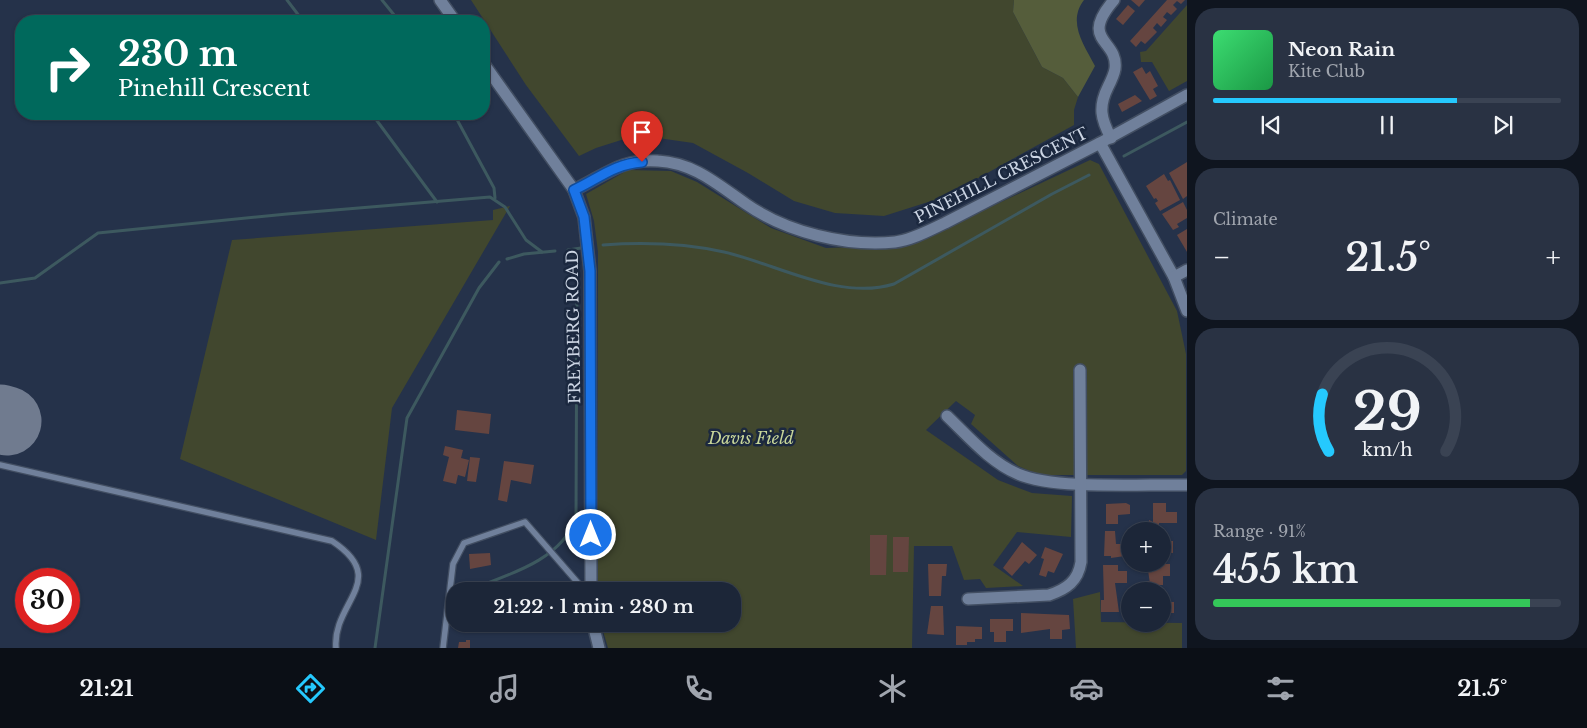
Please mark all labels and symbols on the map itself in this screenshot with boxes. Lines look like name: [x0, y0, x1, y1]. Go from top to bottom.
pin: [621, 111, 663, 162]
street label: PINEHILL CRESCENT: [911, 123, 1091, 227]
street label: FREYBERG ROAD: [562, 250, 584, 404]
park label: Davis Field: [707, 428, 794, 448]
position arrow: [564, 508, 616, 560]
speed limit sign: 30: [15, 568, 80, 633]

